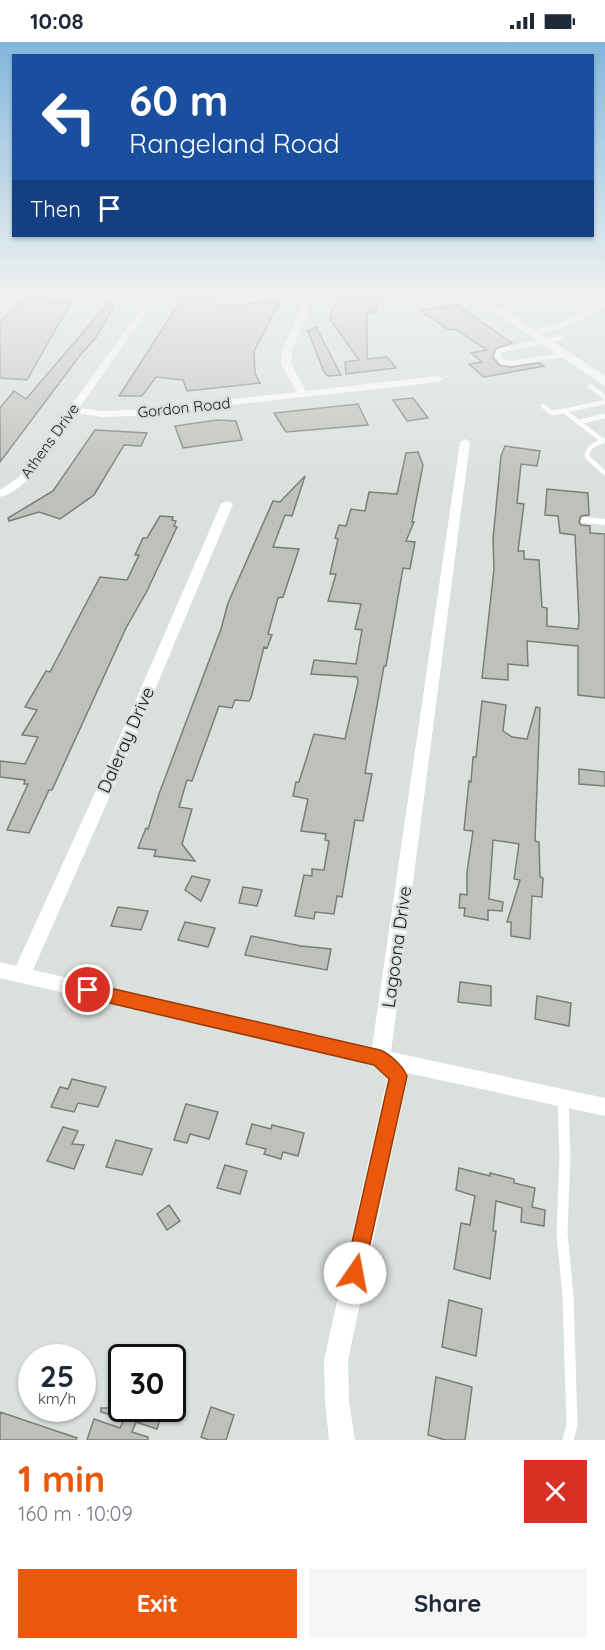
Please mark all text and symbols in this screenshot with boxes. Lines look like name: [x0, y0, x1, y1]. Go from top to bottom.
text: 10:08: [30, 7, 84, 35]
text: 60 m: [129, 74, 229, 127]
icon: left: [30, 78, 108, 156]
text: Rangeland Road: [129, 126, 340, 160]
icon: arrive: [93, 192, 126, 225]
text: Then: [30, 195, 81, 223]
street label: Gordon Road: [137, 393, 231, 422]
street label: Athens Drive: [16, 400, 83, 482]
street label: Daleray Drive: [92, 683, 159, 797]
street label: Lagoona Drive: [377, 885, 416, 1009]
pin: [62, 964, 113, 1015]
icon: arrive: [71, 973, 104, 1006]
position arrow: [323, 1241, 387, 1305]
speed limit sign: 30: [108, 1344, 186, 1422]
text: 25: [40, 1357, 74, 1395]
text: km/h: [38, 1389, 76, 1408]
text: 1 min: [18, 1456, 105, 1501]
button: close: [524, 1460, 587, 1523]
text: 160 m · 10:09: [18, 1501, 133, 1526]
button: Exit: [18, 1569, 297, 1638]
button: Share: [309, 1569, 587, 1638]

